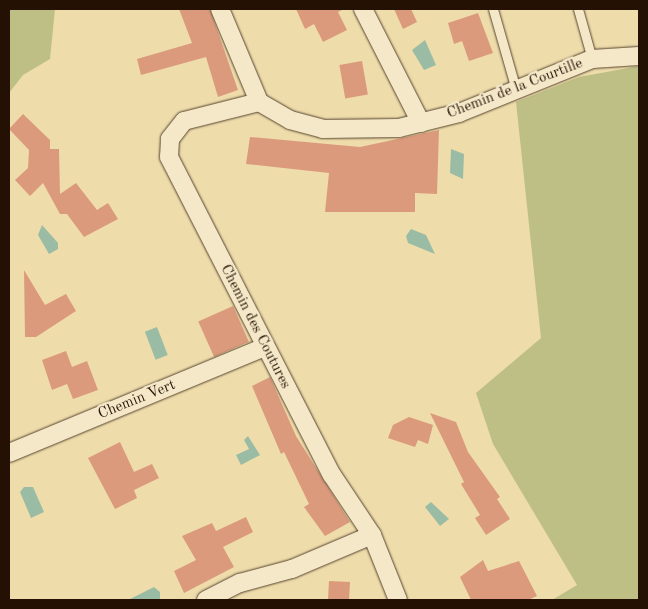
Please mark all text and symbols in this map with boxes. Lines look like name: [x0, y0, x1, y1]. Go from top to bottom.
street label: Chemin de la Courtille: [445, 55, 585, 123]
street label: Chemin des Coutures: [216, 262, 294, 392]
street label: Chemin Vert: [96, 376, 178, 424]

